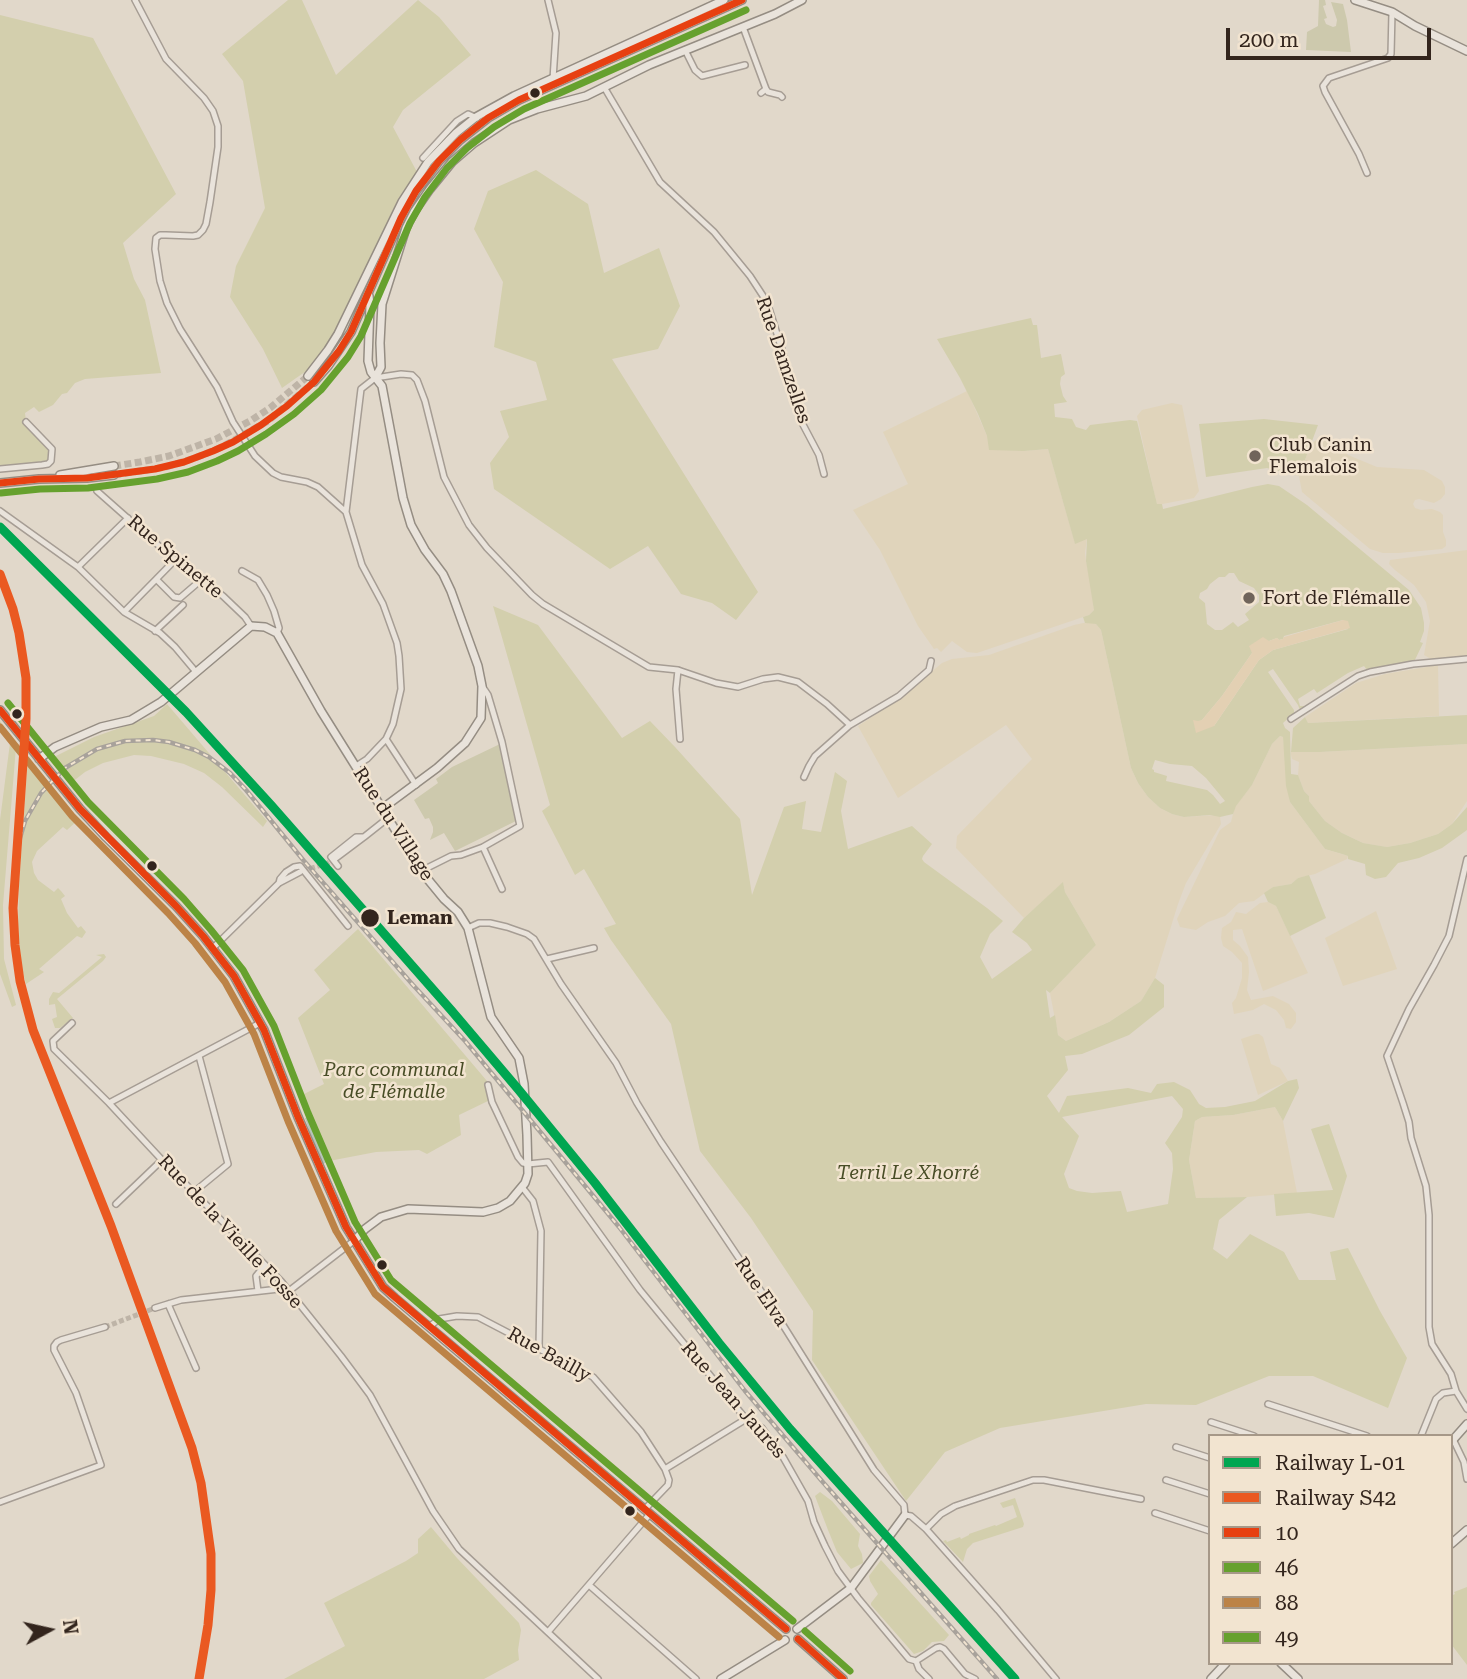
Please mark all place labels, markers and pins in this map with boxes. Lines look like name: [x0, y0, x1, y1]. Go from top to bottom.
unlabelled marker: [528, 86, 542, 100]
place label: Club Canin Flemalois: [1269, 434, 1372, 478]
marker: Club Canin Flemalois: [1247, 448, 1263, 464]
place label: Fort de Flémalle: [1263, 587, 1410, 609]
marker: Fort de Flémalle: [1241, 590, 1257, 606]
unlabelled marker: [10, 707, 24, 721]
unlabelled marker: [145, 859, 159, 873]
marker: Leman: [359, 907, 381, 929]
place label: Leman: [387, 907, 453, 929]
unlabelled marker: [375, 1258, 389, 1272]
unlabelled marker: [623, 1504, 637, 1518]

